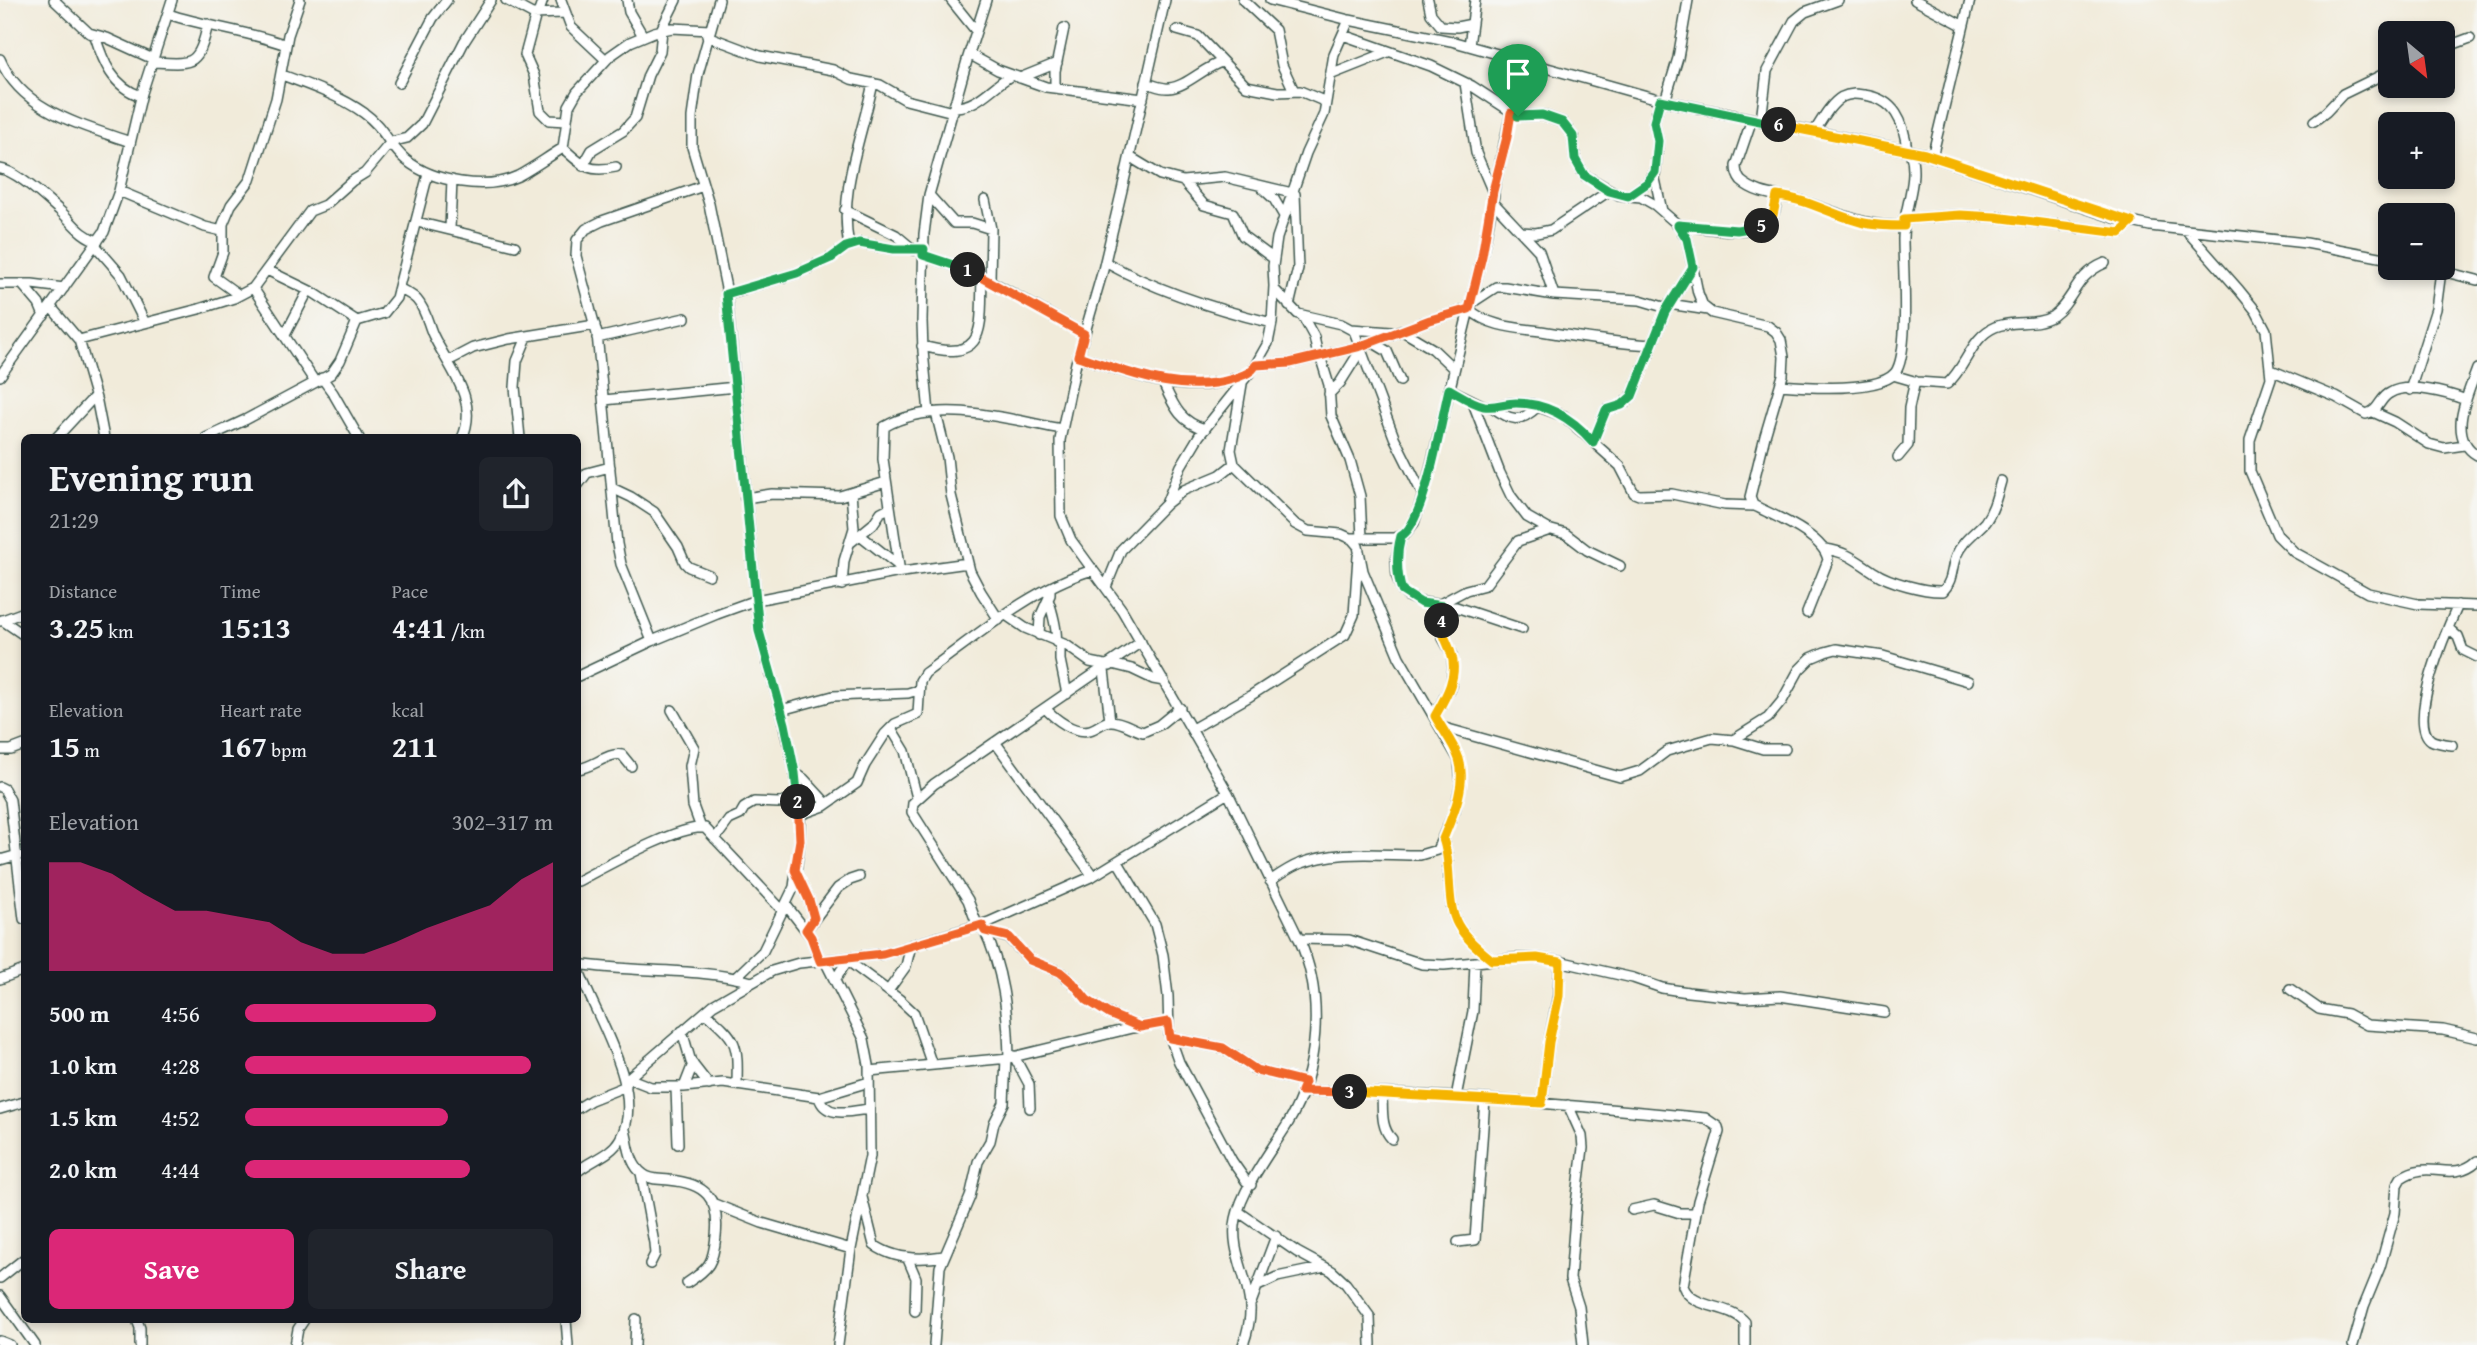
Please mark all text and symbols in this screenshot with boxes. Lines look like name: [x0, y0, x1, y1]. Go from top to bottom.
north arrow: [2378, 21, 2455, 98]
map controls: [2378, 21, 2455, 280]
pin: [1488, 44, 1548, 116]
icon: arrive: [1499, 55, 1537, 93]
pin: 6: [1762, 108, 1796, 142]
text: 6: [1774, 110, 1783, 138]
button: +: [2378, 112, 2455, 189]
button: −: [2378, 203, 2455, 280]
pin: 5: [1744, 208, 1780, 244]
text: 5: [1757, 211, 1766, 239]
pin: 1: [950, 252, 986, 288]
text: 1: [963, 255, 972, 283]
text: Evening run: [49, 449, 253, 505]
button: share: [479, 457, 553, 531]
text: 21:29: [49, 503, 99, 536]
text: Distance: [49, 577, 117, 605]
text: Time: [220, 577, 261, 605]
text: Pace: [392, 577, 428, 605]
pin: 4: [1424, 604, 1460, 638]
text: 3.25: [49, 605, 104, 649]
text: 15:13: [220, 605, 291, 649]
text: 4:41: [392, 605, 447, 649]
text: 4: [1437, 606, 1446, 634]
text: km: [104, 617, 133, 645]
text: /km: [447, 617, 485, 645]
text: Elevation: [49, 696, 123, 724]
text: Heart rate: [220, 696, 302, 724]
text: kcal: [392, 696, 424, 724]
text: 15: [49, 724, 80, 768]
text: 167: [220, 724, 267, 768]
text: 211: [392, 724, 438, 768]
text: m: [80, 736, 100, 764]
text: bpm: [267, 736, 307, 764]
pin: 2: [780, 784, 816, 820]
text: 2: [793, 787, 802, 815]
text: Elevation: [49, 805, 139, 838]
text: 302–317 m: [452, 805, 553, 838]
text: 500 m: [49, 997, 110, 1030]
text: 4:56: [161, 997, 200, 1030]
text: 1.0 km: [49, 1049, 117, 1082]
text: 4:28: [161, 1049, 200, 1082]
pin: 3: [1332, 1074, 1368, 1110]
text: 3: [1345, 1077, 1354, 1105]
text: 1.5 km: [49, 1101, 117, 1134]
text: 4:52: [161, 1101, 200, 1134]
text: 2.0 km: [49, 1153, 117, 1186]
text: 4:44: [161, 1153, 200, 1186]
button: Save: [49, 1229, 294, 1309]
button: Share: [308, 1229, 553, 1309]

